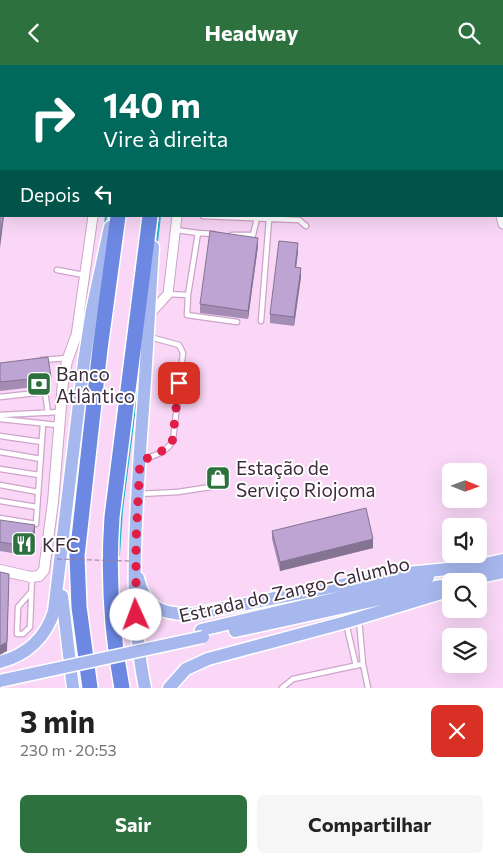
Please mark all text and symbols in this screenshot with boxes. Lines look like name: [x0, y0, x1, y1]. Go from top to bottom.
icon: back: [20, 19, 48, 47]
text: Headway: [205, 19, 298, 46]
icon: search: [455, 19, 483, 47]
text: 140 m: [103, 82, 201, 125]
icon: right: [20, 85, 85, 150]
text: Vire à direita: [103, 125, 228, 152]
icon: left: [90, 180, 118, 208]
text: Depois: [20, 183, 80, 206]
place label: Banco Atlântico: [56, 362, 135, 407]
pin: [158, 362, 200, 404]
icon: arrive: [165, 369, 193, 397]
bank icon: Banco Atlântico: [26, 371, 52, 397]
place label: Estação de Serviço Riojoma: [236, 456, 375, 501]
north arrow: [442, 463, 488, 507]
map controls: [442, 463, 487, 673]
shop icon: Estação de Serviço Riojoma: [205, 465, 231, 491]
button: sound: [442, 518, 487, 563]
restaurant icon: KFC: [11, 531, 37, 557]
place label: KFC: [42, 533, 79, 556]
street label: Estrada do Zango-Calumbo: [176, 551, 412, 627]
button: search: [442, 573, 487, 618]
position arrow: [109, 588, 161, 640]
button: layers: [442, 628, 487, 673]
text: 3 min: [20, 702, 95, 739]
button: close: [431, 705, 483, 757]
text: 230 m · 20:53: [20, 740, 117, 759]
button: Sair: [20, 795, 247, 853]
button: Compartilhar: [257, 795, 483, 853]

